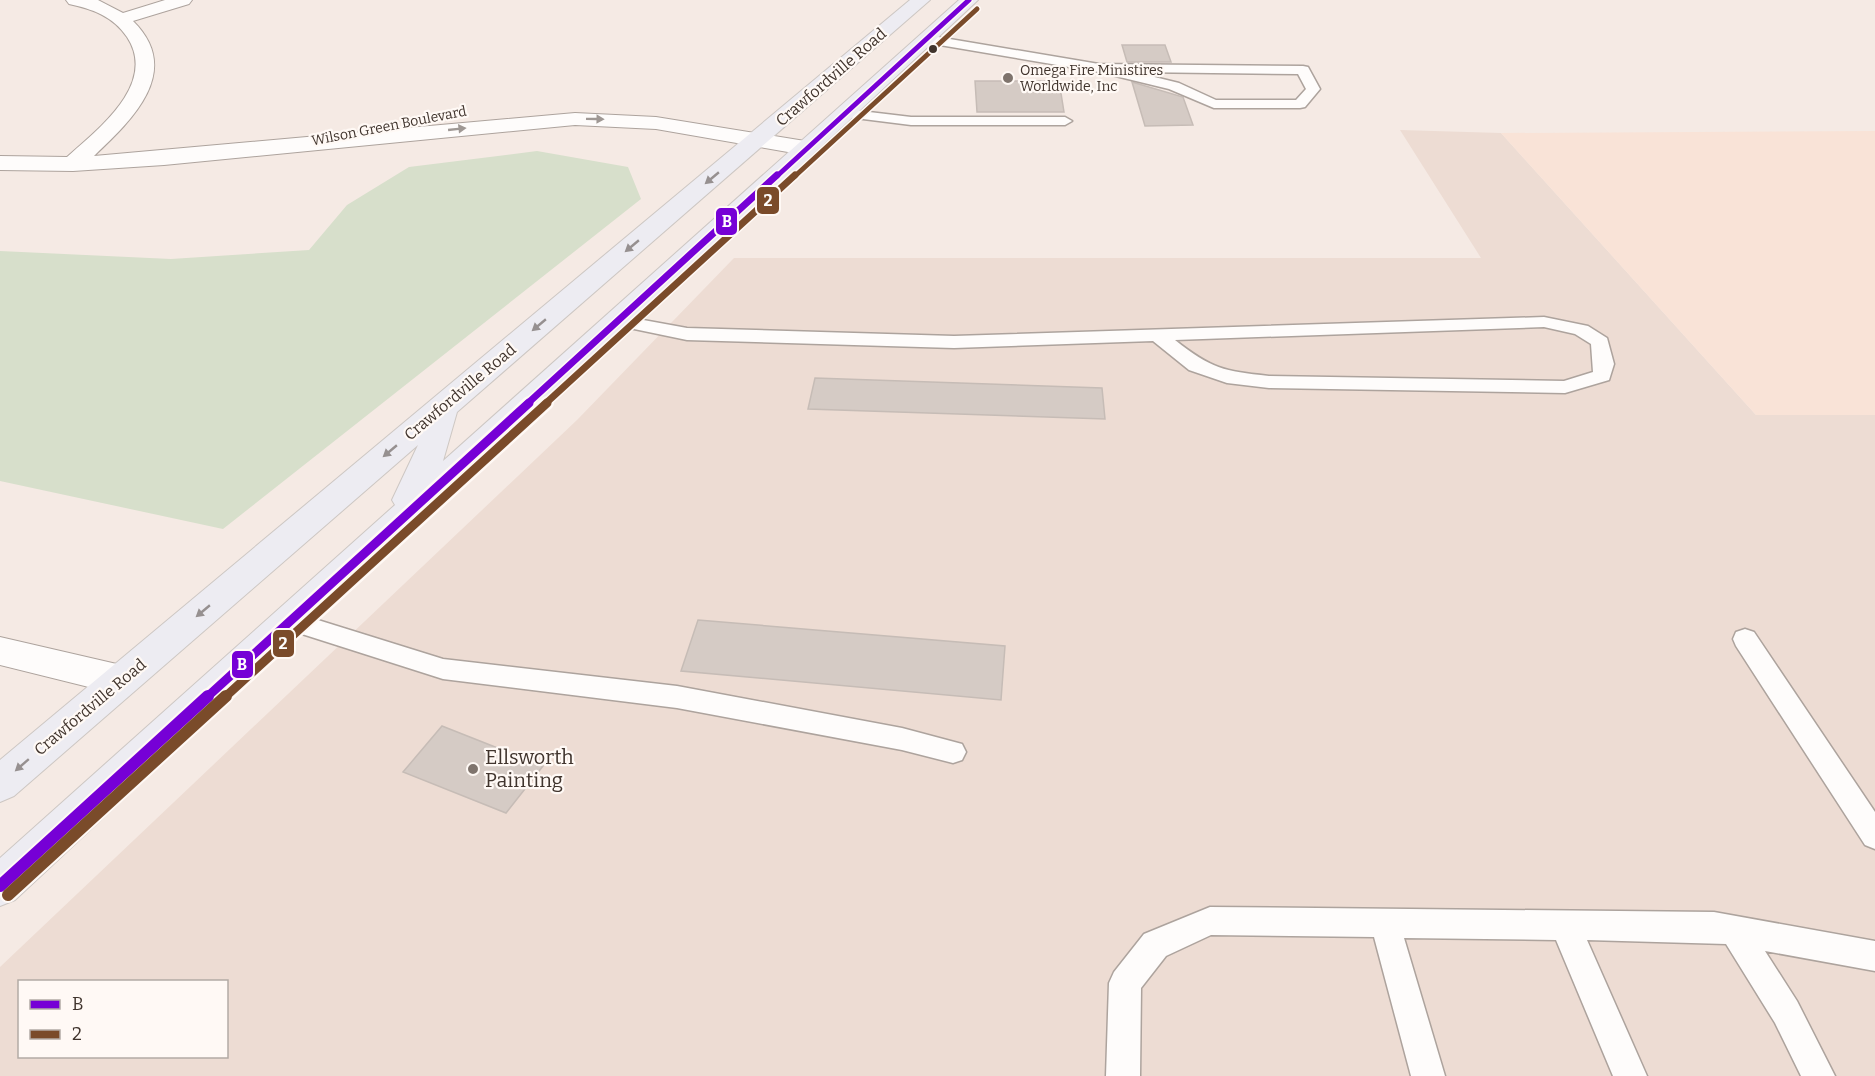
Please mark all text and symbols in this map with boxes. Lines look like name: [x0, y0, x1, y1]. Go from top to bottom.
street label: Crawfordville Road: [772, 24, 890, 130]
unlabelled marker: [927, 43, 939, 55]
place label: Omega Fire Ministires Worldwide, Inc: [1020, 62, 1163, 95]
marker: Omega Fire Ministires Worldwide, Inc: [1001, 71, 1015, 85]
street label: Wilson Green Boulevard: [310, 103, 468, 149]
one-way arrow: [585, 114, 604, 124]
one-way arrow: [448, 124, 467, 134]
one-way arrow: [705, 171, 720, 184]
line badge: 2: [756, 186, 780, 215]
text: 2: [763, 191, 773, 210]
line badge: B: [715, 207, 738, 236]
text: B: [722, 212, 732, 231]
one-way arrow: [624, 240, 640, 253]
one-way arrow: [532, 318, 547, 331]
street label: Crawfordville Road: [400, 339, 520, 444]
one-way arrow: [383, 444, 398, 457]
one-way arrow: [196, 604, 211, 617]
line badge: 2: [272, 629, 295, 658]
text: 2: [278, 634, 288, 653]
line badge: B: [231, 650, 254, 679]
street label: Crawfordville Road: [30, 654, 150, 759]
text: B: [237, 655, 247, 674]
place label: Ellsworth Painting: [485, 745, 574, 792]
one-way arrow: [15, 758, 30, 771]
marker: Ellsworth Painting: [466, 762, 480, 776]
legend: [18, 980, 228, 1058]
text: B: [72, 993, 84, 1015]
text: 2: [72, 1023, 82, 1045]

